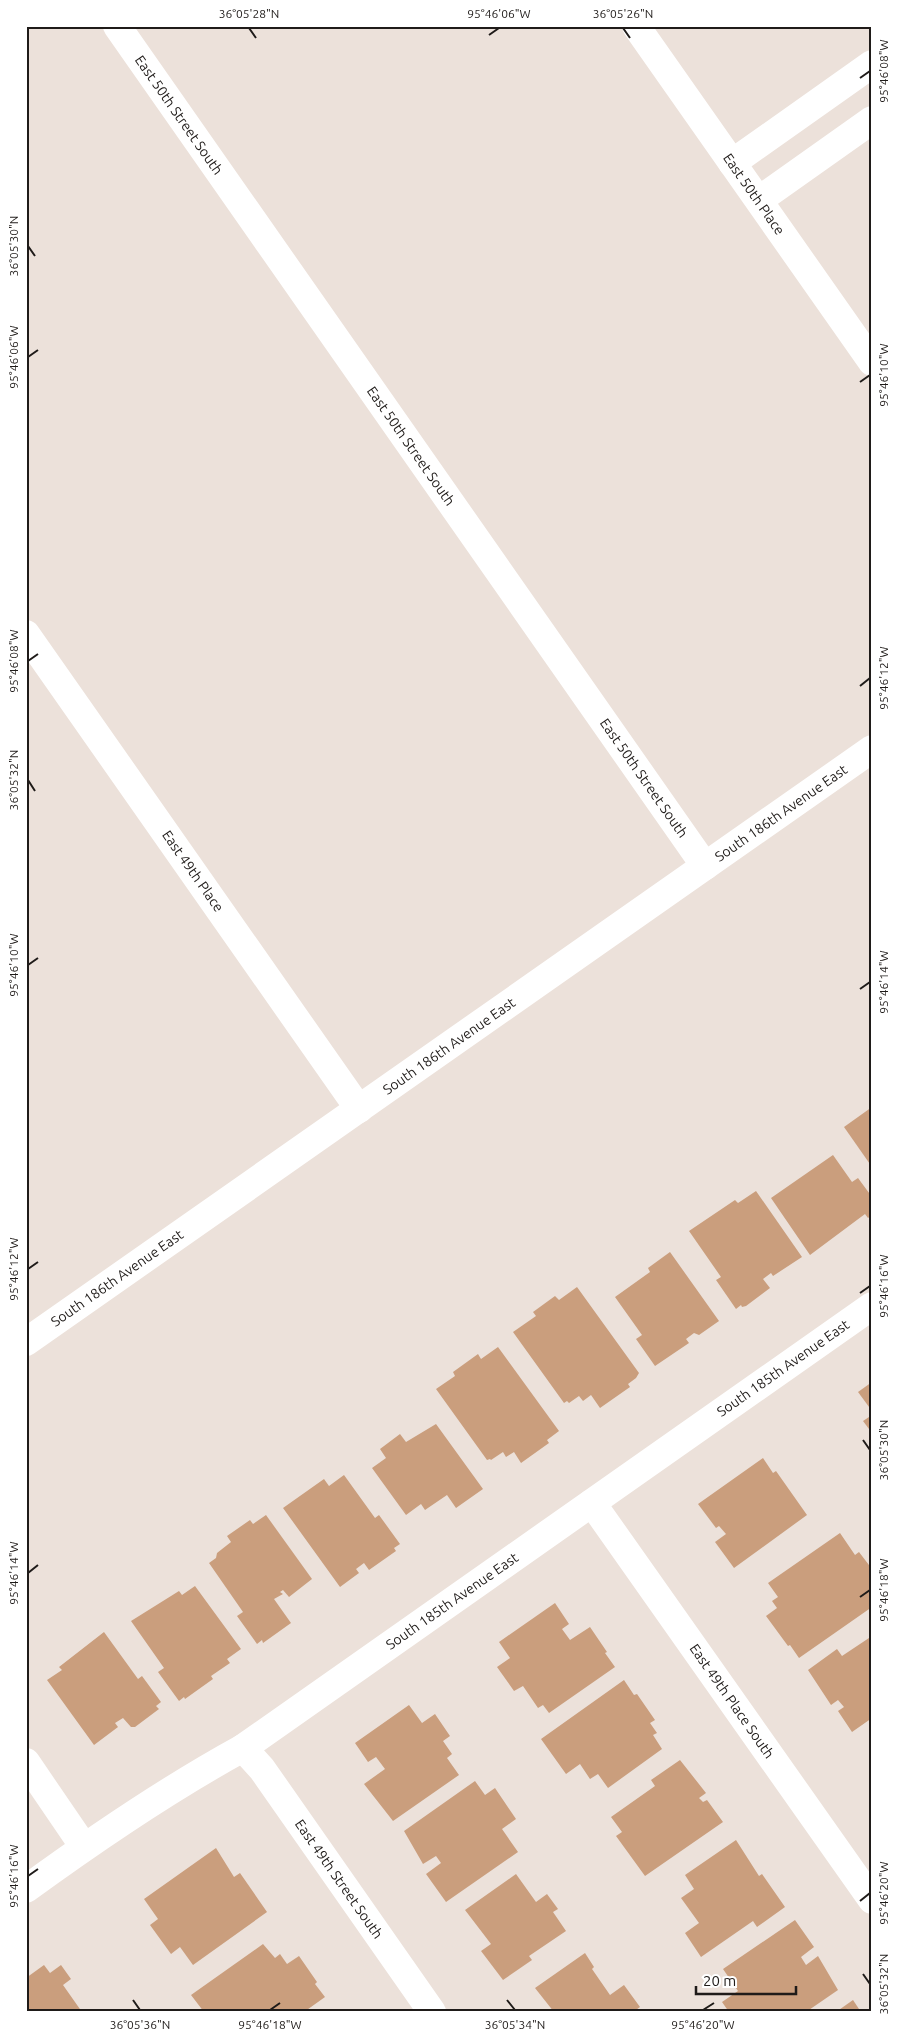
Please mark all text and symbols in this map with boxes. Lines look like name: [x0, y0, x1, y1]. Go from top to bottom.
text: 36°05'28"N: [219, 7, 279, 20]
text: 95°46'06"W: [467, 7, 531, 20]
text: 36°05'26"N: [593, 7, 653, 20]
text: 95°46'08"W: [877, 39, 890, 103]
street label: East 50th Street South: [132, 52, 226, 178]
street label: East 50th Place: [720, 150, 788, 238]
text: 36°05'30"N: [7, 216, 20, 276]
text: 95°46'06"W: [7, 325, 20, 389]
text: 95°46'10"W: [877, 343, 890, 407]
street label: East 50th Street South: [364, 383, 458, 509]
text: 95°46'08"W: [7, 629, 20, 693]
text: 95°46'12"W: [877, 646, 890, 710]
street label: East 50th Street South: [597, 715, 691, 841]
text: 36°05'32"N: [7, 750, 20, 810]
street label: South 186th Avenue East: [712, 761, 851, 865]
street label: East 49th Place: [159, 827, 227, 915]
text: 95°46'10"W: [7, 933, 20, 997]
text: 95°46'14"W: [877, 950, 890, 1014]
street label: South 186th Avenue East: [380, 994, 519, 1098]
street label: South 186th Avenue East: [48, 1226, 187, 1330]
text: 95°46'12"W: [7, 1237, 20, 1301]
text: 95°46'16"W: [877, 1254, 890, 1318]
street label: South 185th Avenue East: [714, 1316, 853, 1420]
text: 36°05'30"N: [877, 1420, 890, 1480]
text: 95°46'14"W: [7, 1541, 20, 1605]
street label: South 185th Avenue East: [383, 1549, 522, 1653]
text: 95°46'18"W: [877, 1558, 890, 1622]
street label: East 49th Place South: [686, 1641, 778, 1761]
street label: East 49th Street South: [292, 1816, 386, 1942]
text: 95°46'16"W: [7, 1844, 20, 1908]
text: 95°46'20"W: [877, 1861, 890, 1925]
text: 36°05'32"N: [877, 1954, 890, 2014]
scale bar: [696, 1963, 796, 1995]
text: 20 m: [703, 1972, 736, 1989]
text: 36°05'36"N: [110, 2018, 170, 2031]
text: 95°46'18"W: [238, 2018, 302, 2031]
text: 36°05'34"N: [485, 2018, 545, 2031]
text: 95°46'20"W: [671, 2018, 735, 2031]

